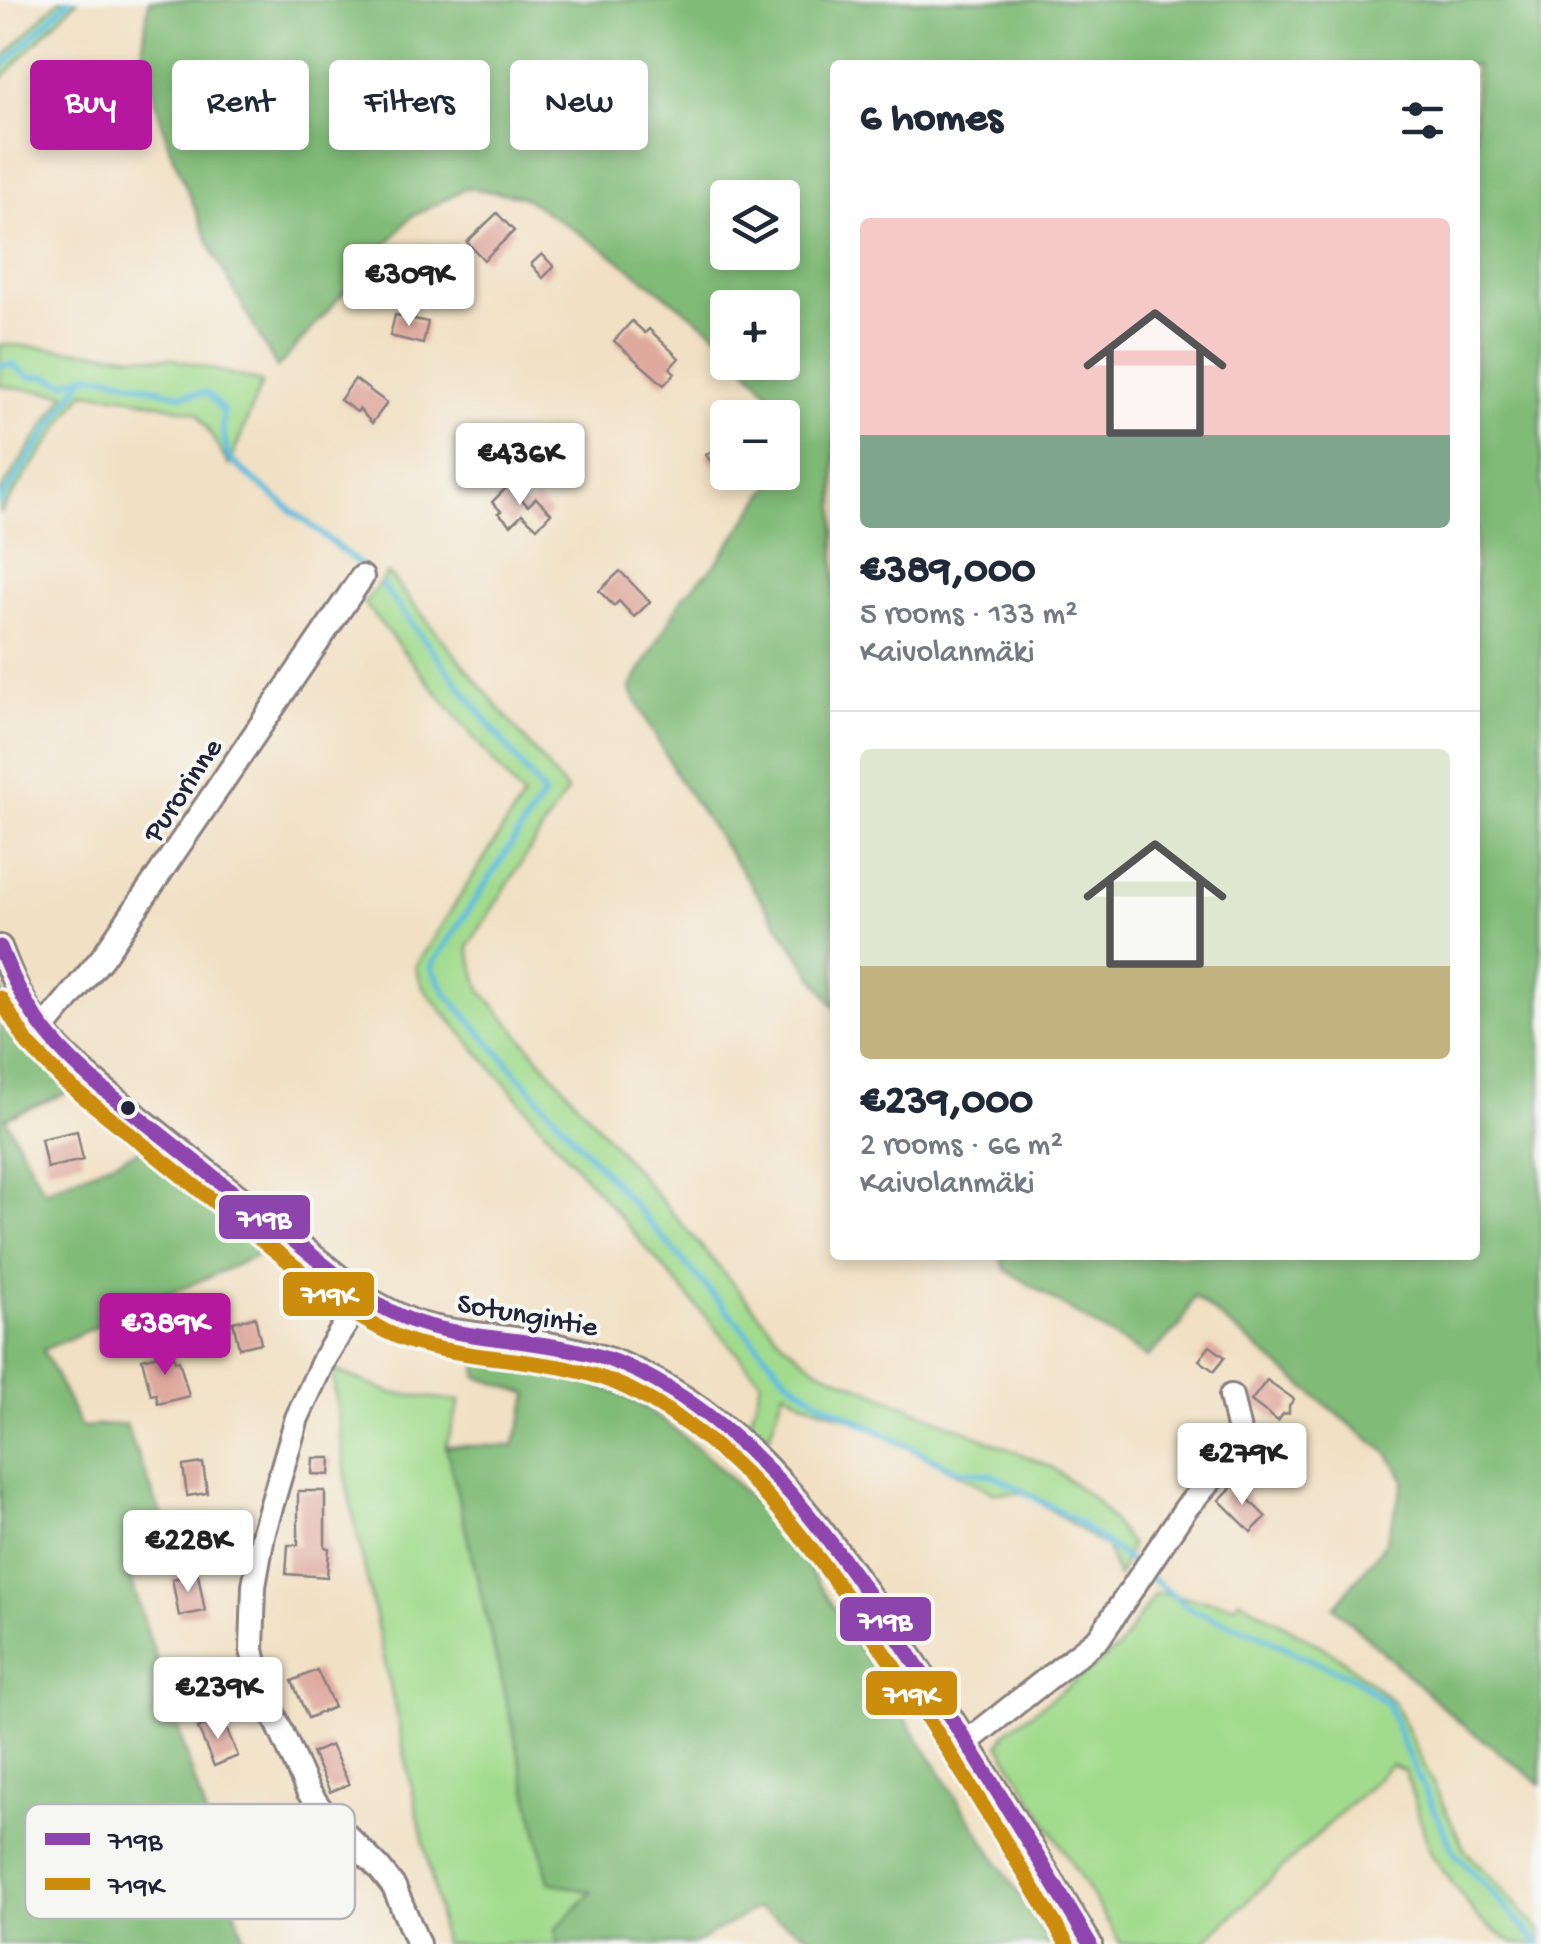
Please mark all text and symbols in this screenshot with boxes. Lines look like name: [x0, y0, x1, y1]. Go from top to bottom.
chip: Buy: [30, 60, 152, 150]
chip: Rent: [172, 60, 309, 150]
chip: Filters: [329, 60, 490, 150]
chip: New: [510, 60, 648, 150]
icon: filters: [1395, 93, 1450, 148]
text: 6 homes: [860, 96, 1003, 145]
map controls: [710, 180, 800, 490]
button: layers: [710, 180, 800, 270]
pin: €309K: [339, 244, 479, 329]
text: €309K: [365, 257, 453, 295]
icon: home: [1065, 283, 1245, 463]
button: +: [710, 290, 800, 380]
button: −: [710, 400, 800, 490]
pin: €436K: [450, 423, 590, 508]
text: €436K: [478, 436, 562, 474]
text: €389,000: [860, 548, 1036, 597]
text: 5 rooms · 133 m²: [860, 597, 1078, 635]
text: Kaivolanmäki: [860, 635, 1035, 673]
street label: Purorinne: [137, 732, 233, 851]
icon: home: [1065, 814, 1245, 994]
text: €239,000: [860, 1079, 1033, 1128]
unlabelled marker: [118, 1098, 138, 1118]
text: 2 rooms · 66 m²: [860, 1128, 1063, 1166]
text: Kaivolanmäki: [860, 1166, 1035, 1204]
line badge: 719B: [217, 1193, 312, 1241]
text: 719B: [235, 1205, 293, 1238]
line badge: 719K: [281, 1270, 376, 1318]
text: 719K: [299, 1281, 360, 1314]
street label: Sotungintie: [454, 1288, 601, 1347]
pin: €389K: [95, 1293, 235, 1378]
text: €389K: [122, 1306, 208, 1344]
pin: €279K: [1172, 1423, 1312, 1508]
text: €279K: [1199, 1436, 1285, 1474]
pin: €228K: [118, 1510, 258, 1595]
text: €228K: [145, 1523, 231, 1561]
line badge: 719B: [838, 1595, 933, 1643]
text: 719B: [856, 1607, 914, 1640]
pin: €239K: [148, 1657, 288, 1742]
line badge: 719K: [864, 1669, 959, 1717]
text: €239K: [176, 1670, 261, 1708]
text: 719K: [881, 1681, 942, 1714]
legend: [25, 1804, 355, 1919]
text: 719B: [107, 1827, 163, 1860]
text: 719K: [107, 1872, 166, 1905]

